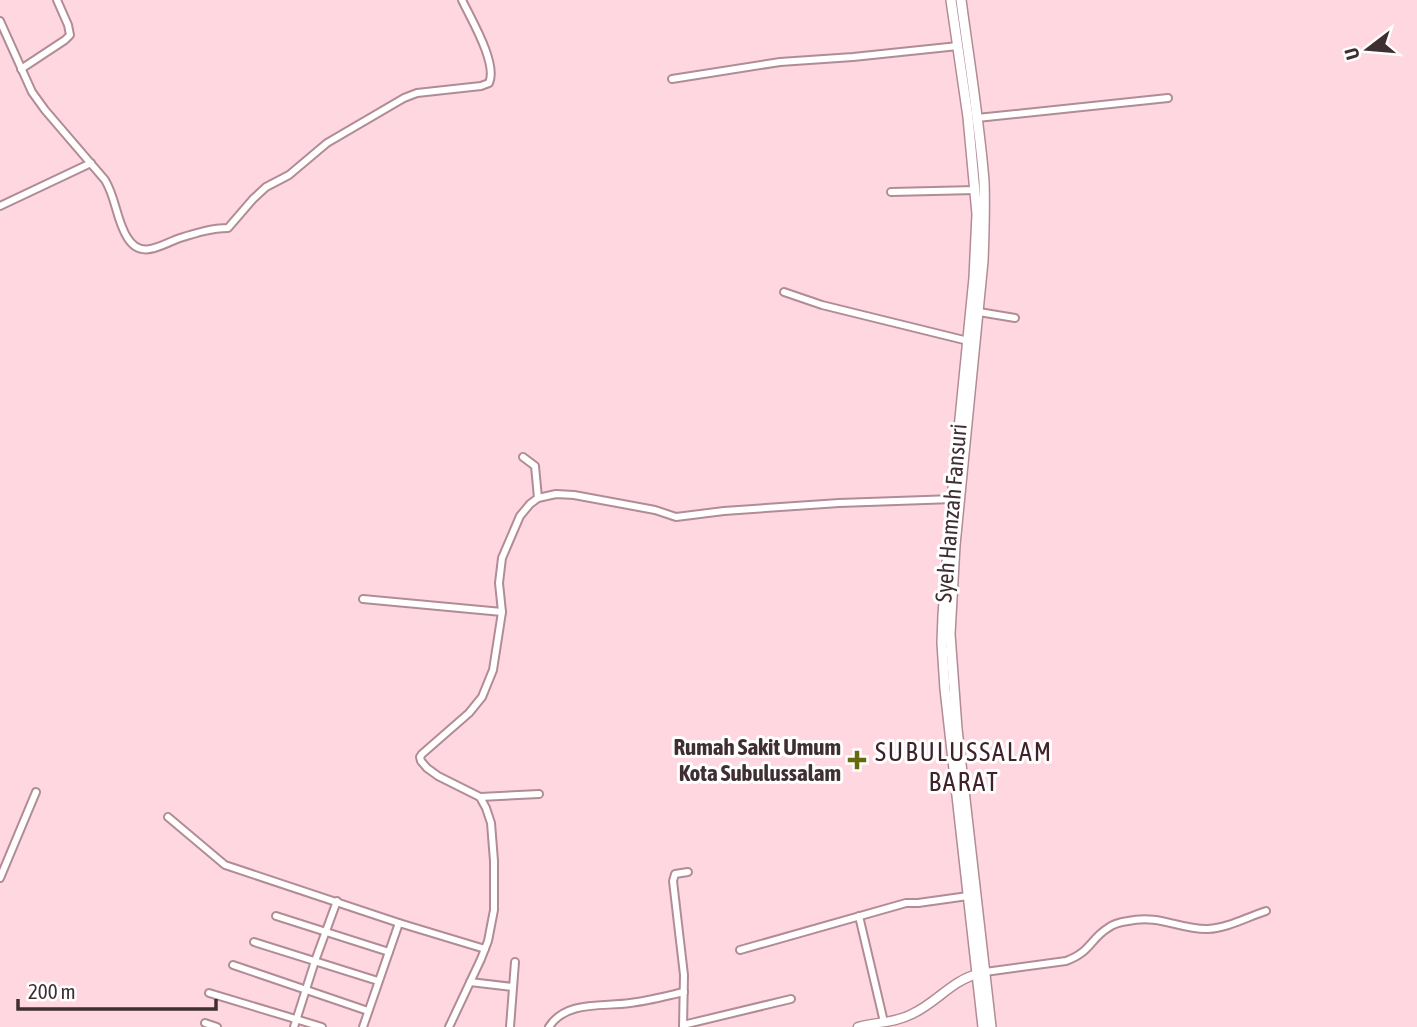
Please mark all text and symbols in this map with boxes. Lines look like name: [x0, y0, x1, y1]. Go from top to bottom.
north arrow: [1333, 14, 1403, 84]
text: U: [1340, 45, 1364, 62]
street label: Syeh Hamzah Fansuri: [930, 423, 972, 603]
place label: Rumah Sakit Umum Kota Subulussalam: [674, 734, 841, 786]
district label: SUBULUSSALAM BARAT: [875, 737, 1053, 797]
marker: Rumah Sakit Umum Kota Subulussalam: [847, 750, 867, 770]
scale bar: [18, 968, 215, 1012]
text: 200 m: [28, 979, 76, 1003]

